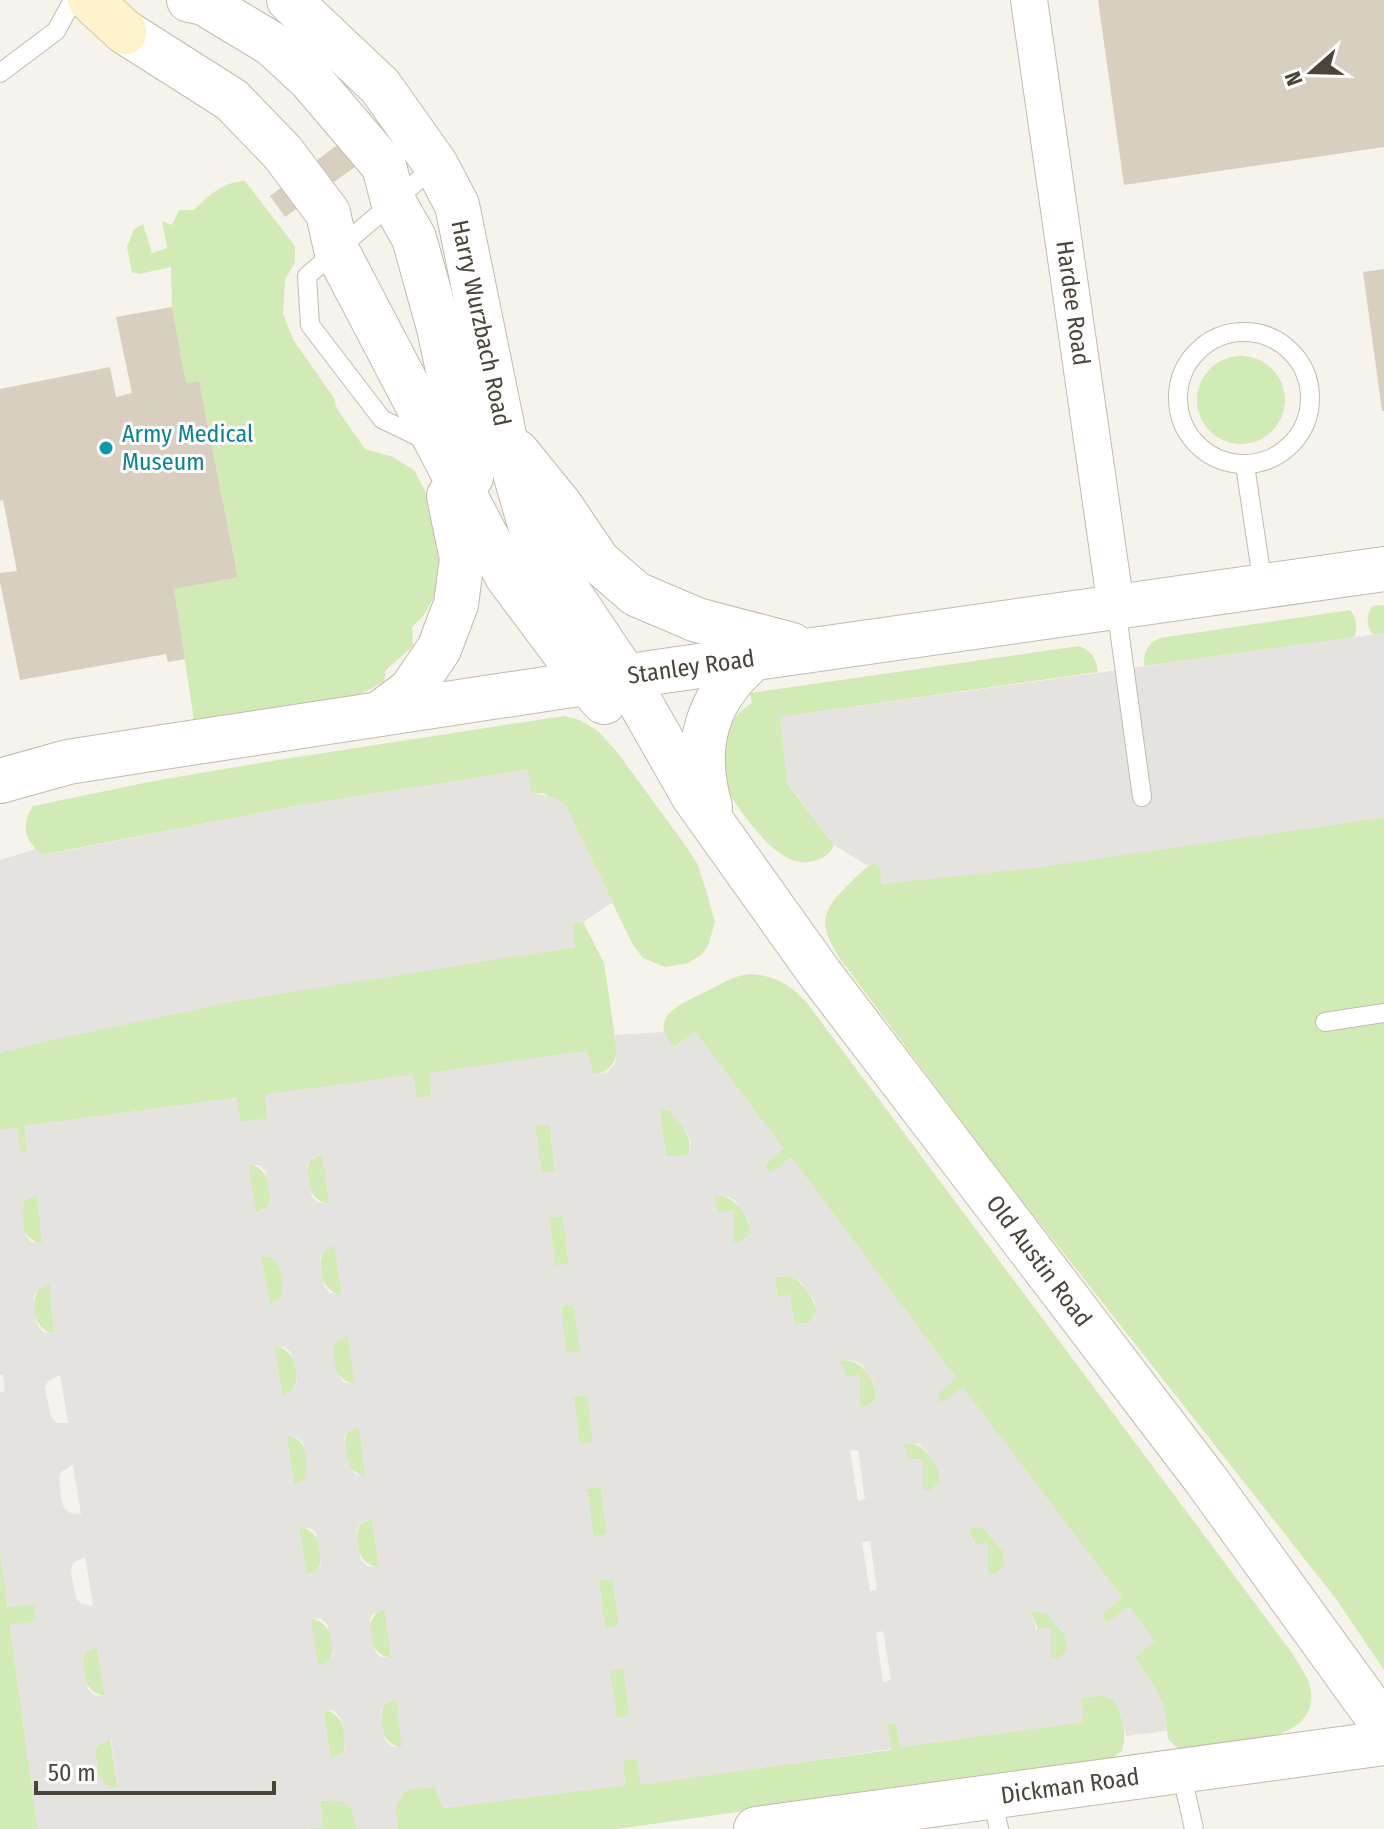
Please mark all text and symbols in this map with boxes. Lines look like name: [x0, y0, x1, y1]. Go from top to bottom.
north arrow: [1272, 32, 1352, 112]
text: N: [1279, 68, 1309, 89]
street label: Harry Wurzbach Road: [445, 217, 517, 429]
street label: Hardee Road: [1050, 239, 1096, 367]
place label: Army Medical Museum: [122, 420, 253, 476]
marker: Army Medical Museum: [97, 439, 115, 457]
street label: Stanley Road: [626, 644, 756, 690]
street label: Old Austin Road: [981, 1190, 1097, 1332]
scale bar: [36, 1745, 274, 1795]
text: 50 m: [48, 1759, 96, 1787]
street label: Dickman Road: [999, 1762, 1141, 1810]

